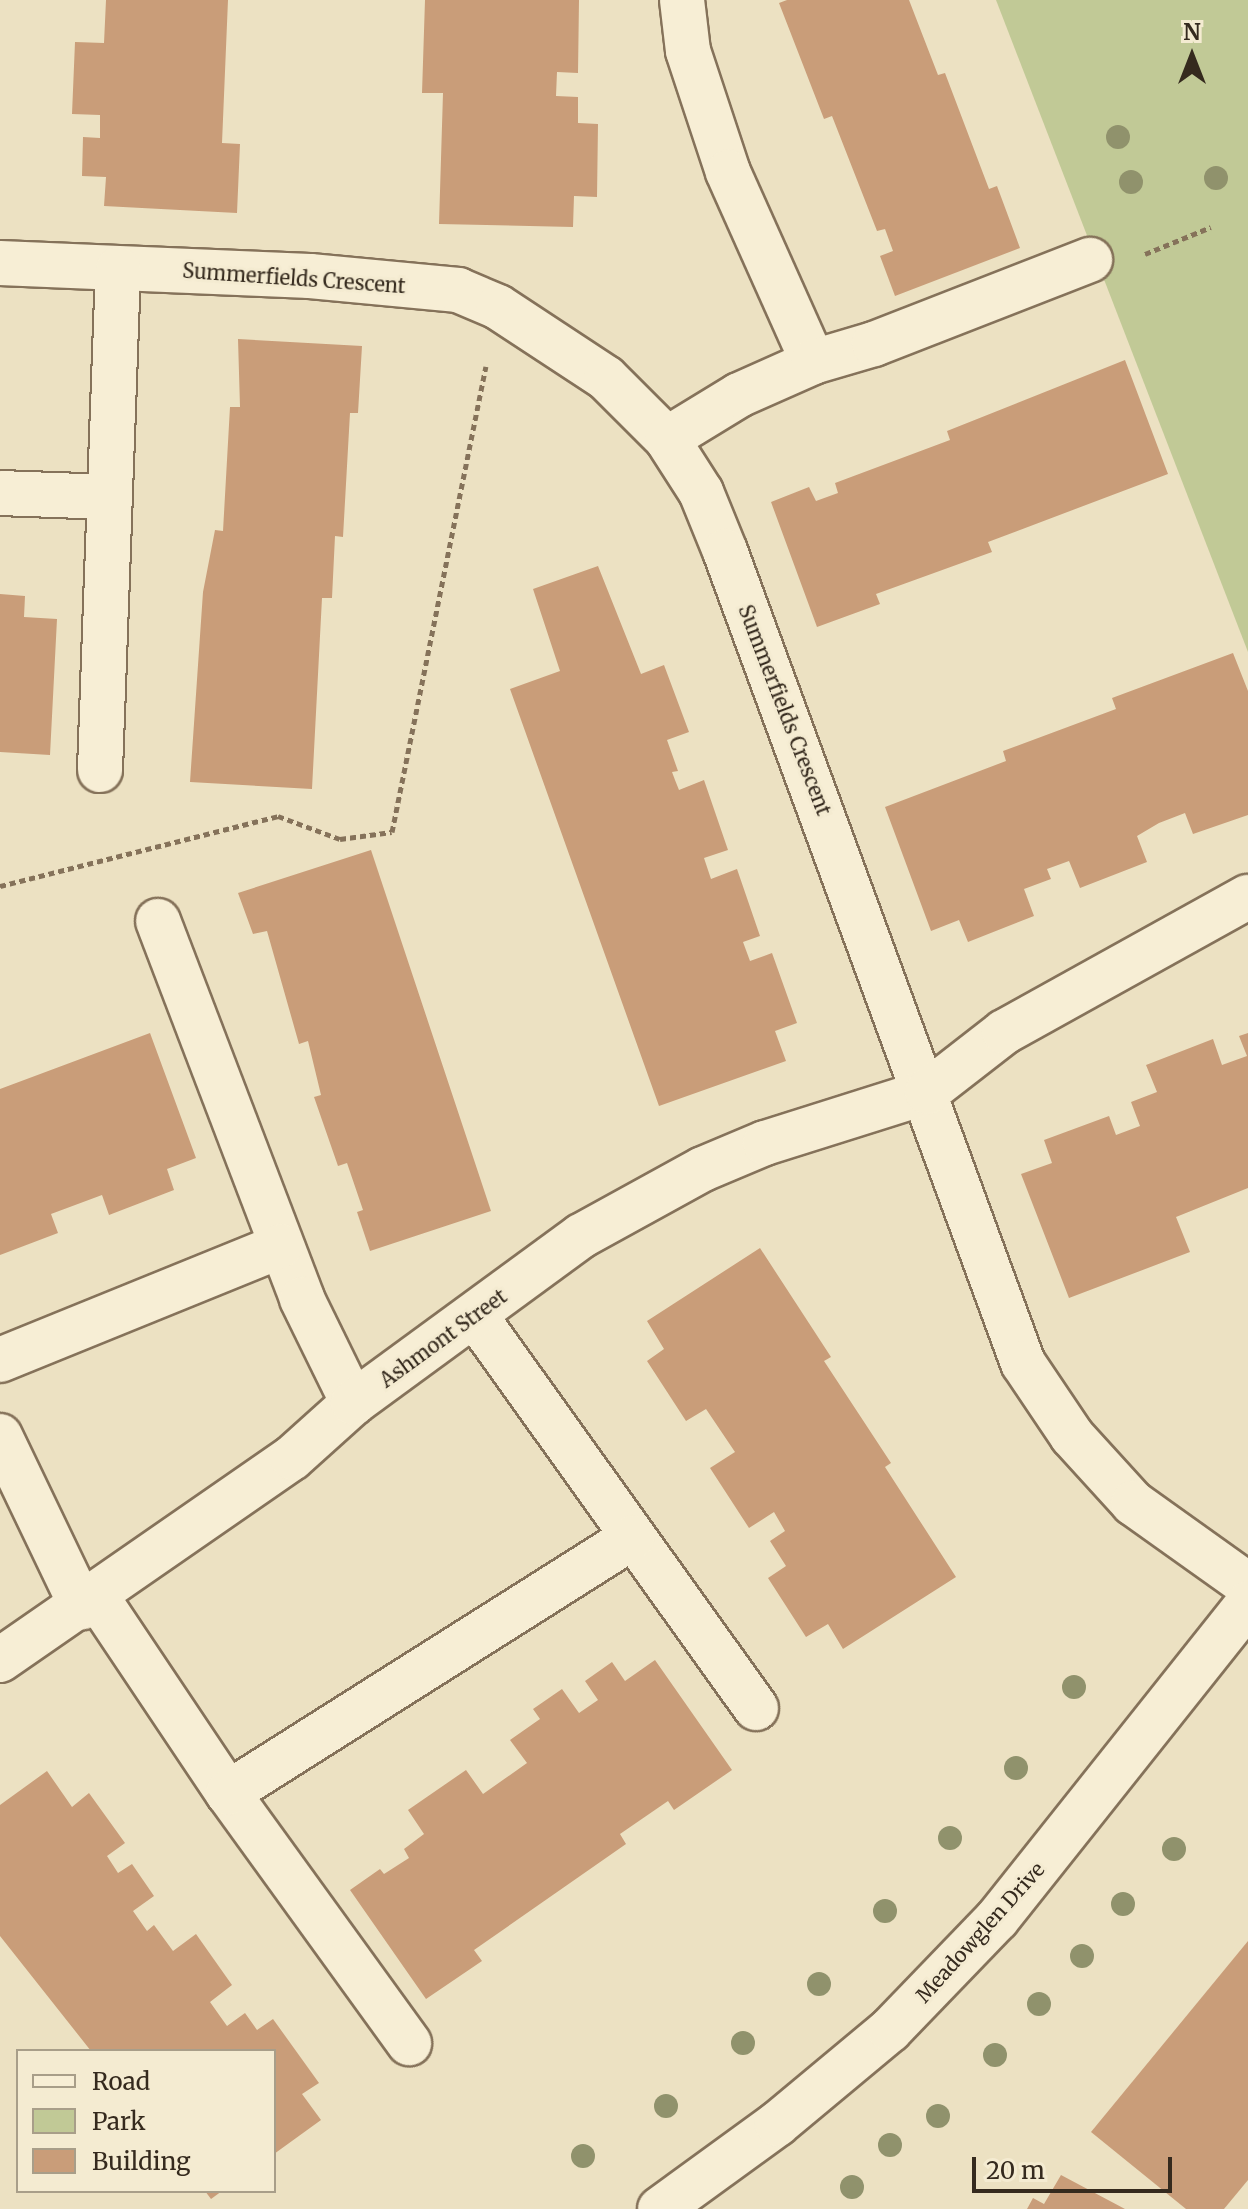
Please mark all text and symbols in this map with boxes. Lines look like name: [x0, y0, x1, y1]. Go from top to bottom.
north arrow: [1152, 16, 1232, 96]
text: N: [1183, 18, 1201, 46]
street label: Summerfields Crescent: [182, 258, 406, 298]
street label: Summerfields Crescent: [734, 601, 836, 819]
street label: Ashmont Street: [375, 1284, 511, 1392]
street label: Meadowglen Drive: [911, 1857, 1049, 2007]
legend: [16, 2049, 276, 2193]
text: Road: [92, 2066, 150, 2097]
text: Park: [92, 2106, 145, 2137]
scale bar: [976, 2141, 1176, 2191]
text: Building: [92, 2146, 191, 2177]
text: 20 m: [986, 2155, 1045, 2186]

